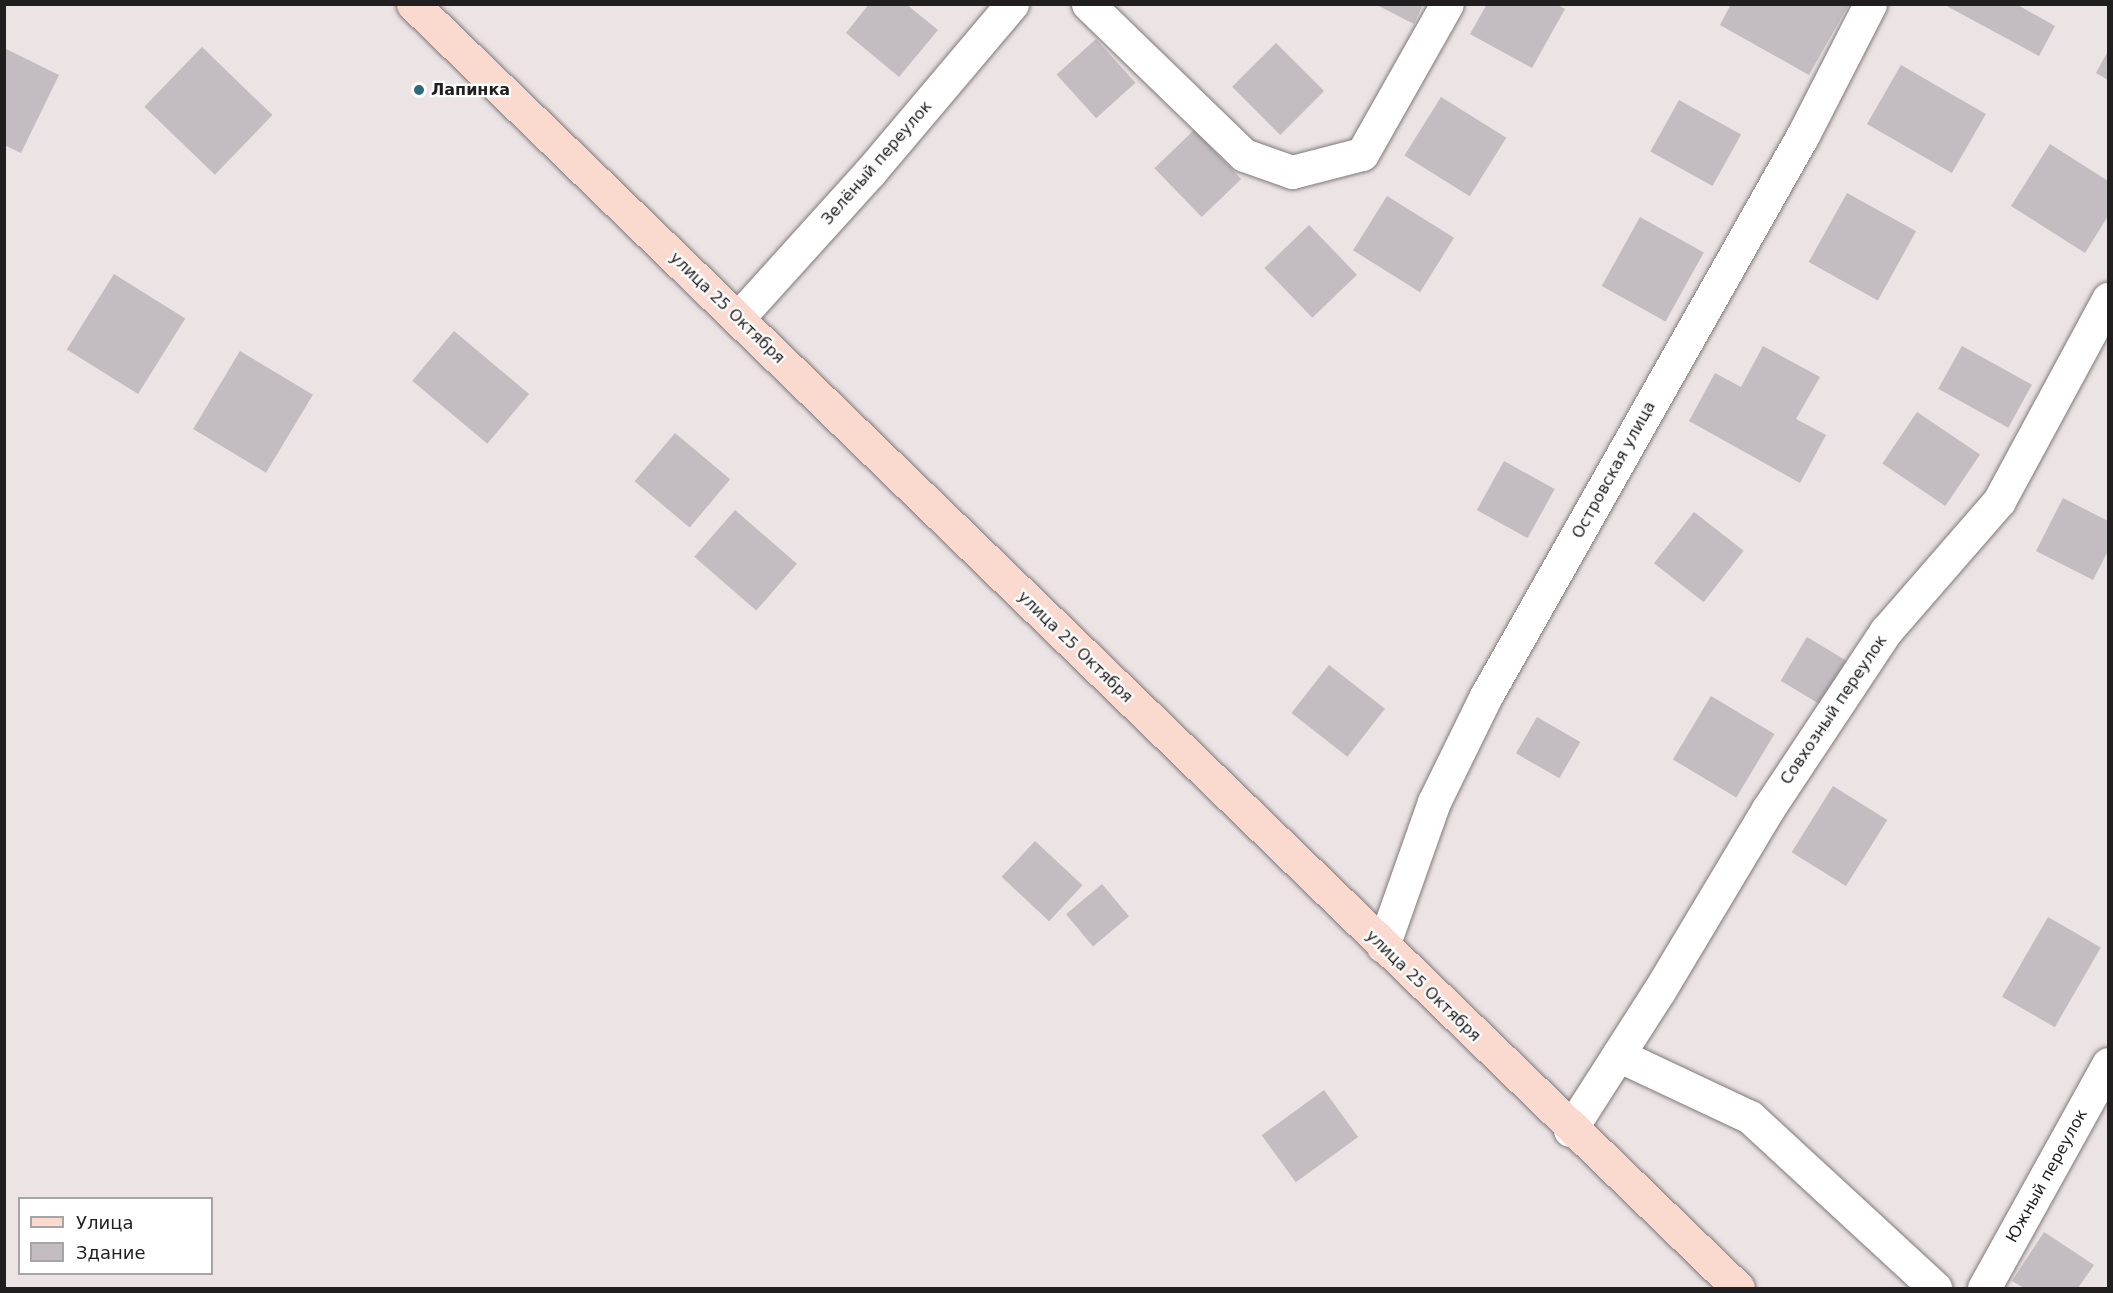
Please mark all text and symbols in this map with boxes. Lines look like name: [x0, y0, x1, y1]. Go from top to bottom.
place label: Лапинка: [431, 80, 510, 100]
marker: Лапинка: [412, 83, 426, 97]
street label: Зелёный переулок: [818, 97, 936, 229]
street label: улица 25 Октября: [666, 248, 788, 368]
street label: Островская улица: [1568, 398, 1660, 542]
street label: улица 25 Октября: [1014, 587, 1136, 707]
street label: Совхозный переулок: [1777, 632, 1891, 788]
street label: улица 25 Октября: [1362, 926, 1484, 1046]
street label: Южный переулок: [2002, 1106, 2092, 1246]
legend: [18, 1197, 213, 1275]
text: Улица: [76, 1212, 133, 1233]
text: Здание: [76, 1242, 146, 1263]

